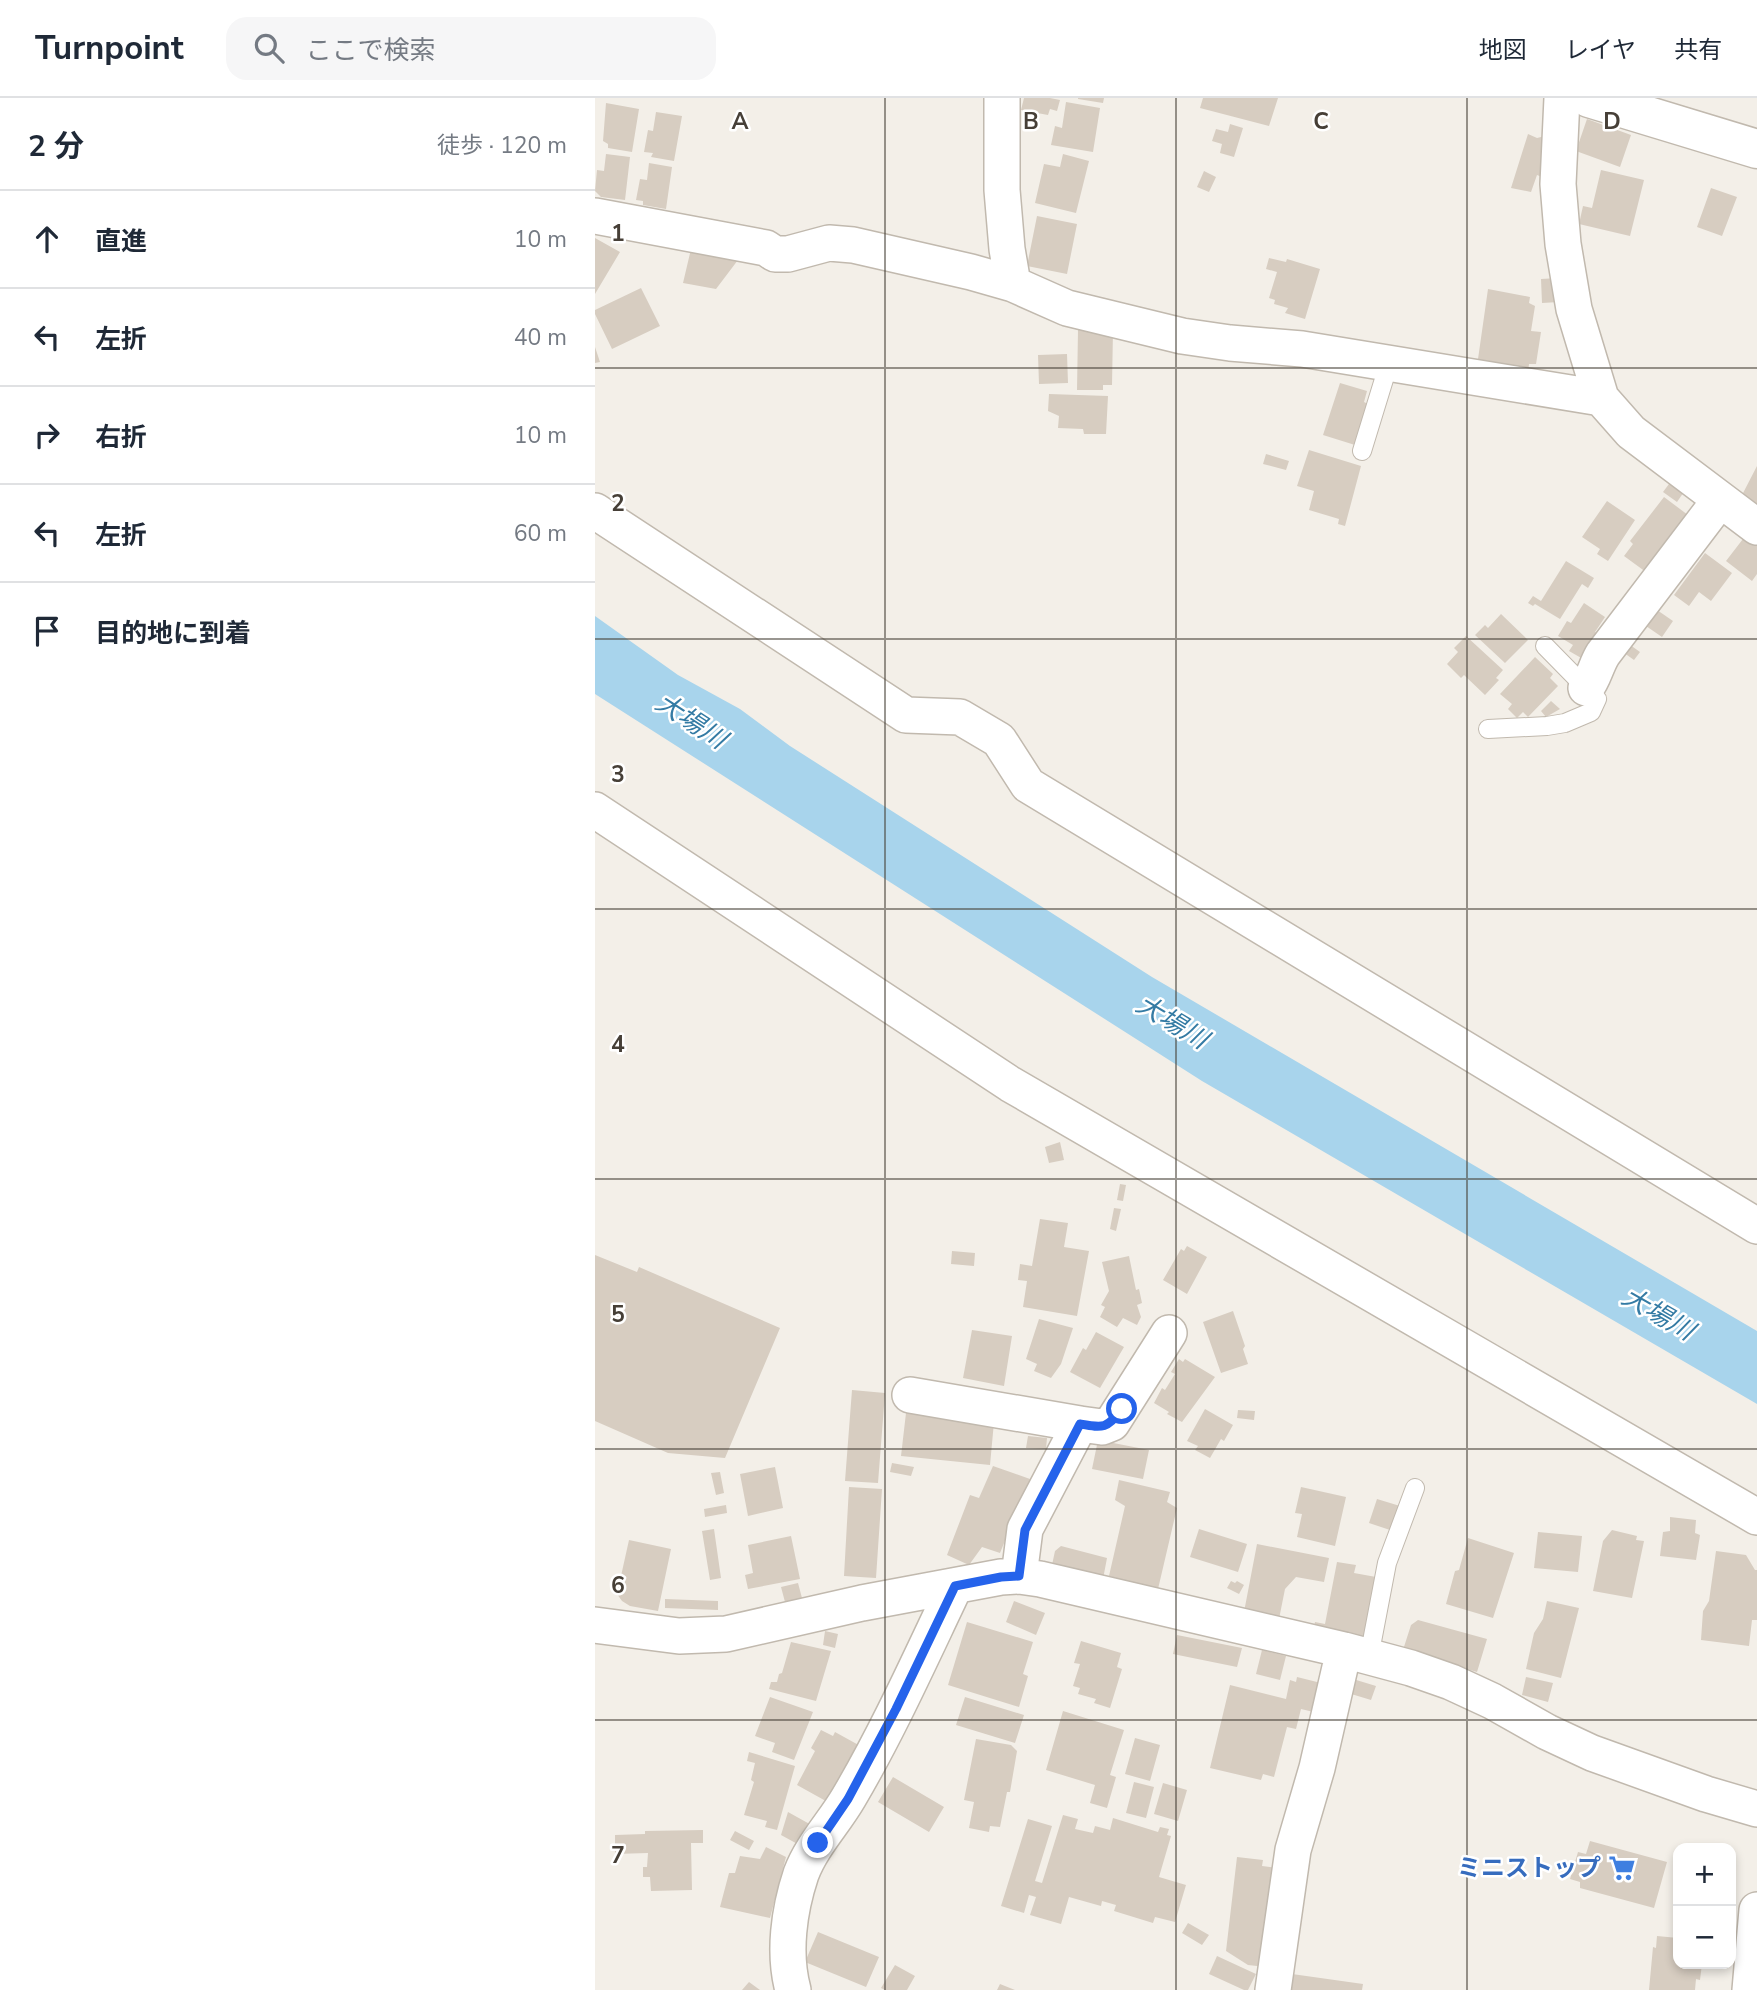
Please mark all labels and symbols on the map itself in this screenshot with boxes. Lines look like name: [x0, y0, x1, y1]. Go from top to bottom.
text: A: [731, 106, 749, 137]
text: B: [1023, 106, 1039, 137]
text: C: [1313, 106, 1329, 137]
text: D: [1603, 106, 1621, 137]
text: 1: [611, 218, 625, 249]
text: 2: [611, 488, 625, 519]
water label: 大場川: [649, 685, 736, 759]
text: 3: [611, 759, 625, 790]
water label: 大場川: [1130, 987, 1217, 1059]
text: 4: [611, 1029, 625, 1060]
water label: 大場川: [1615, 1279, 1703, 1350]
text: 5: [611, 1299, 625, 1330]
route start: [1106, 1393, 1137, 1424]
text: 6: [611, 1570, 625, 1601]
route end: [802, 1827, 833, 1858]
text: 7: [611, 1840, 625, 1871]
place label: ミニストップ: [1457, 1852, 1601, 1884]
supermarket icon: ミニストップ: [1607, 1853, 1637, 1883]

